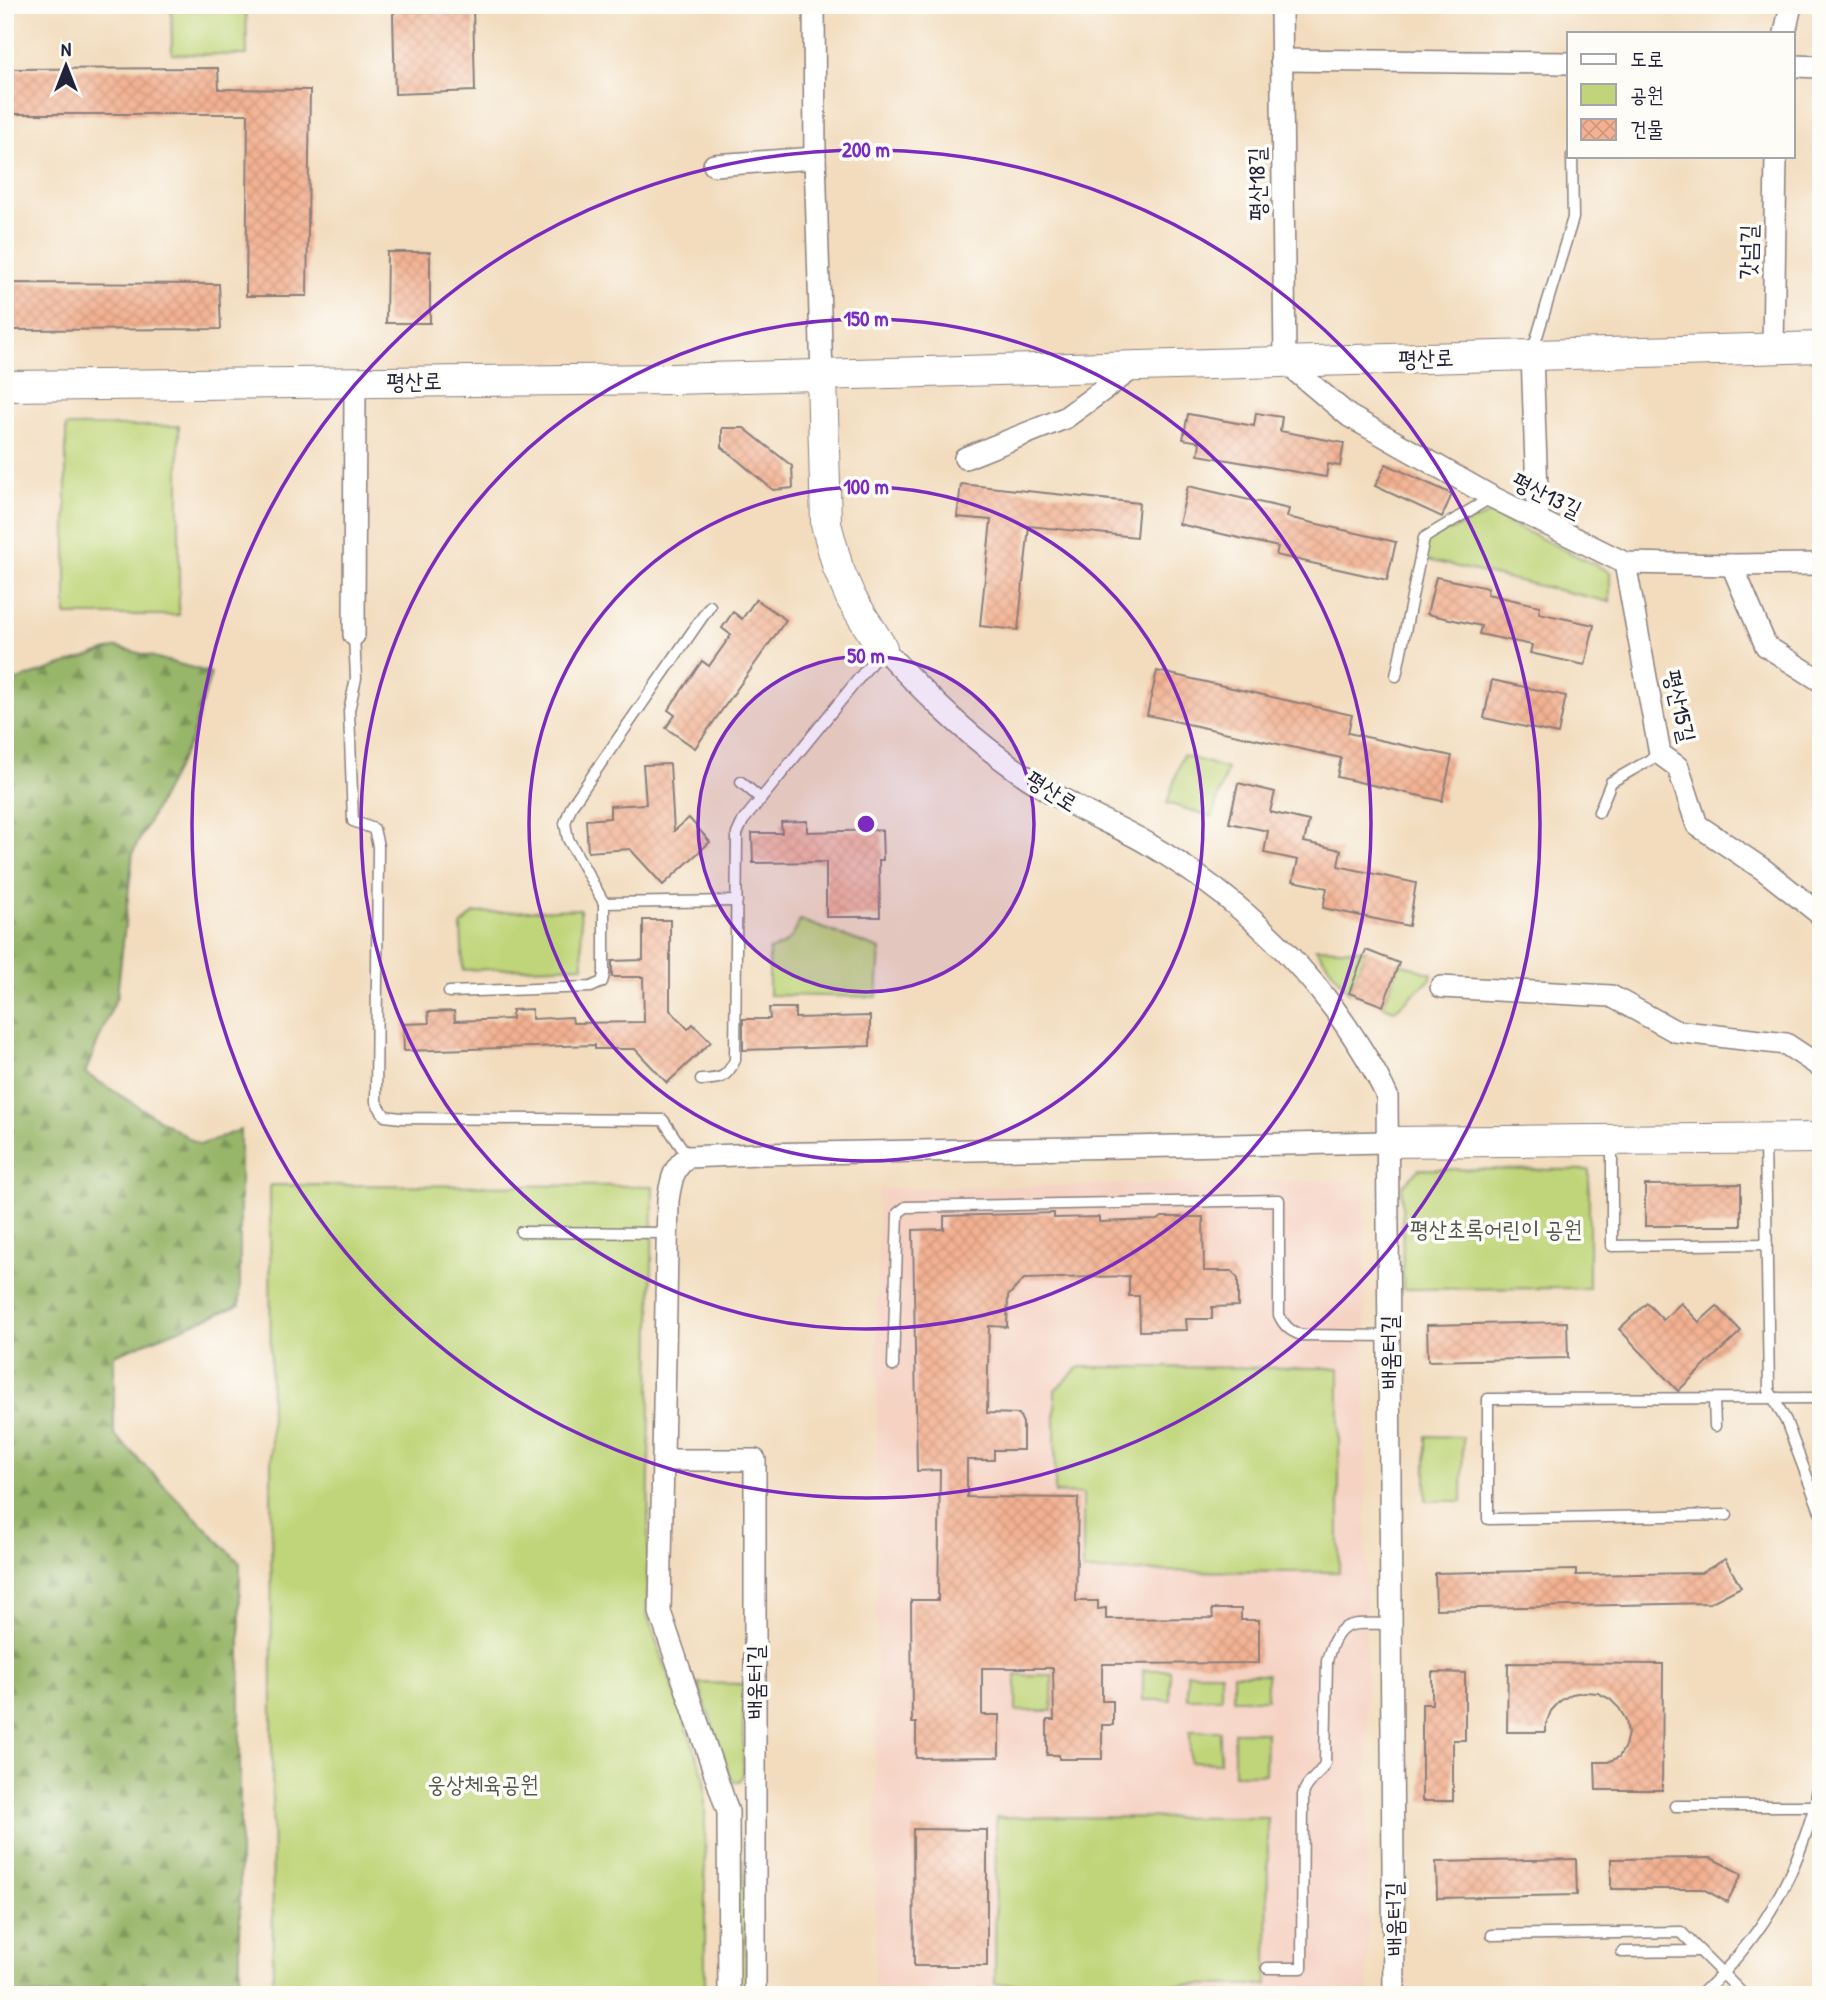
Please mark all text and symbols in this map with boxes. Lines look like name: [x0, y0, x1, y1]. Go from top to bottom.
north arrow: [32, 32, 102, 102]
legend: [1567, 32, 1794, 158]
text: N: [61, 36, 71, 62]
text: 도로: [1630, 44, 1664, 73]
text: 공원: [1630, 80, 1664, 109]
text: 건물: [1630, 114, 1664, 143]
text: 200 m: [842, 135, 890, 164]
street label: 평산18길: [1240, 147, 1273, 221]
street label: 갓넘길: [1732, 224, 1763, 280]
text: 150 m: [843, 304, 889, 333]
street label: 평산로: [1398, 341, 1454, 374]
street label: 평산로: [386, 365, 442, 396]
street label: 평산13길: [1507, 464, 1587, 525]
text: 100 m: [843, 472, 889, 501]
text: 50 m: [847, 641, 885, 670]
street label: 평산15길: [1657, 667, 1704, 745]
street label: 평산로: [1021, 763, 1084, 818]
centre of rings: [854, 812, 878, 836]
park label: 평산초록어린이 공원: [1410, 1213, 1582, 1244]
street label: 배움터길: [1373, 1315, 1404, 1389]
street label: 배움터길: [739, 1645, 770, 1719]
park label: 웅상체육공원: [427, 1768, 539, 1799]
street label: 배움터길: [1377, 1882, 1410, 1956]

